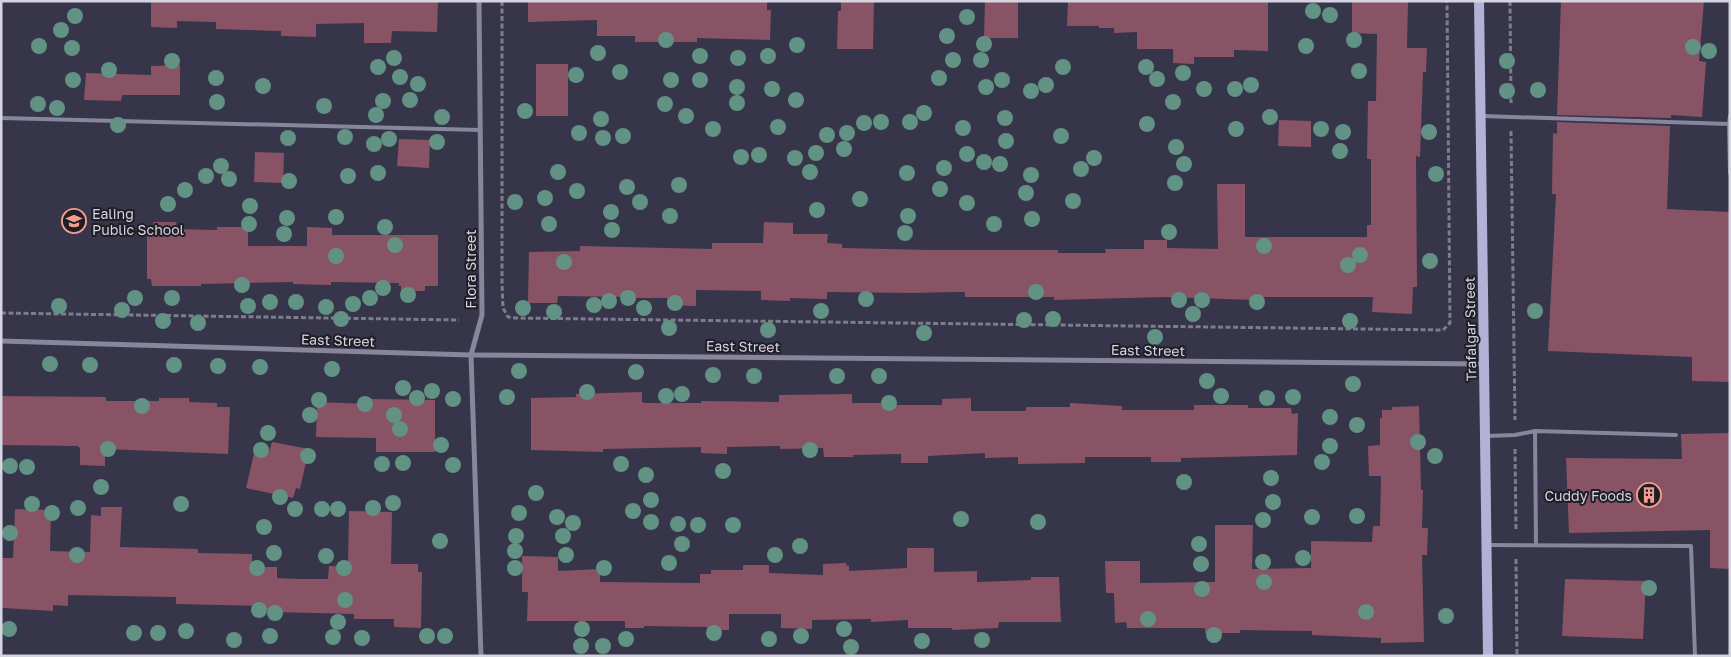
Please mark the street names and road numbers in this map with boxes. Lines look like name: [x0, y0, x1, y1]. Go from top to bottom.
street label: Flora Street: [462, 229, 479, 309]
street label: Trafalgar Street: [1461, 277, 1479, 381]
street label: East Street: [301, 330, 375, 350]
street label: East Street: [706, 337, 780, 355]
street label: East Street: [1111, 341, 1185, 359]

